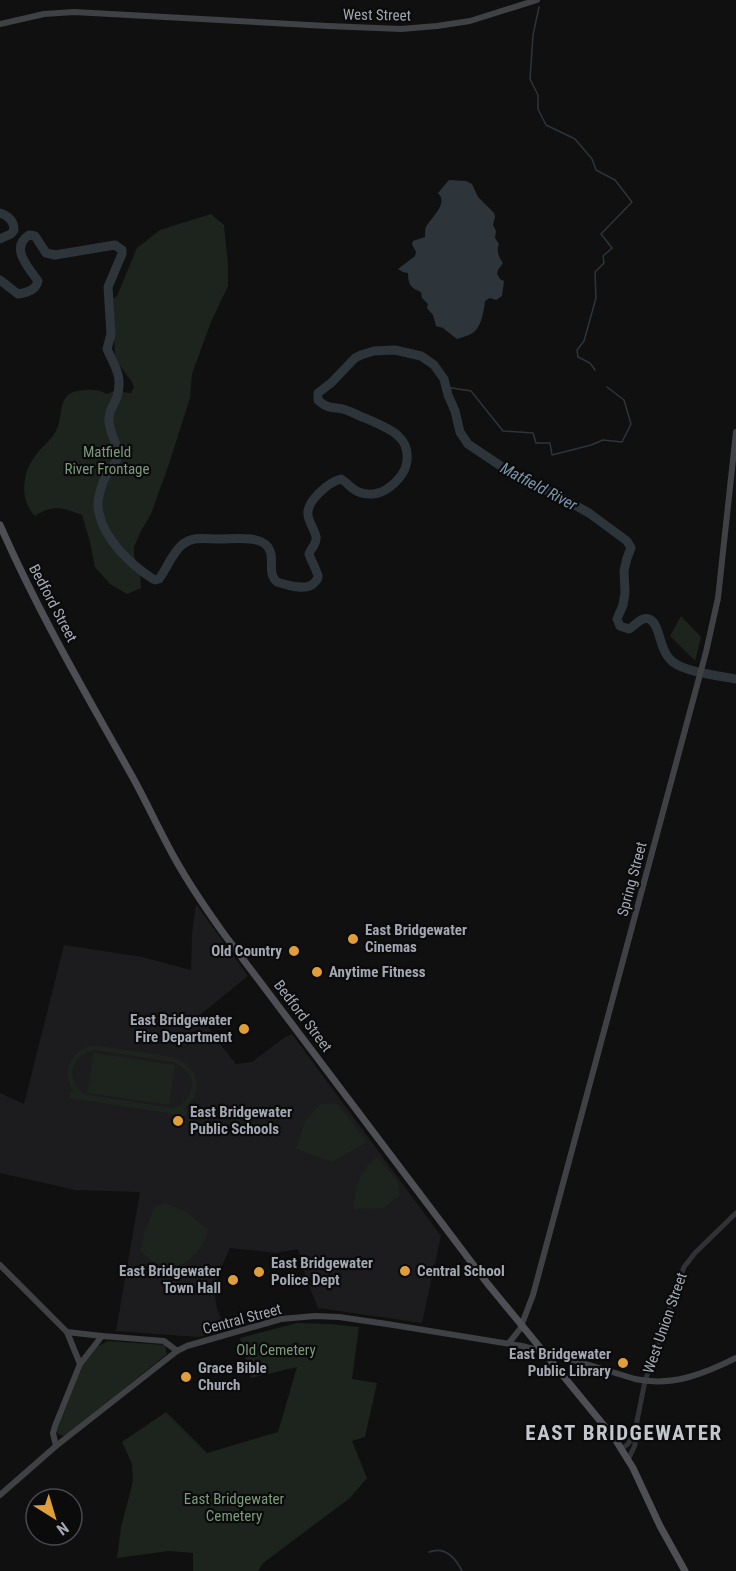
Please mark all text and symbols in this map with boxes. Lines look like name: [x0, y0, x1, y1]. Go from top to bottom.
street label: West Street: [343, 5, 411, 25]
park label: Matfield River Frontage: [64, 443, 150, 478]
water label: Matfield River: [497, 458, 581, 515]
street label: Bedford Street: [25, 561, 81, 645]
street label: Spring Street: [613, 840, 651, 918]
place label: East Bridgewater Cinemas: [365, 921, 467, 956]
marker: East Bridgewater Cinemas: [346, 932, 360, 946]
place label: Old Country: [211, 942, 282, 960]
marker: Old Country: [287, 944, 301, 958]
place label: Anytime Fitness: [329, 963, 426, 981]
marker: Anytime Fitness: [310, 965, 324, 979]
street label: Bedford Street: [270, 976, 336, 1056]
place label: East Bridgewater Fire Department: [130, 1011, 232, 1046]
marker: East Bridgewater Fire Department: [237, 1022, 251, 1036]
place label: East Bridgewater Public Schools: [190, 1103, 292, 1138]
marker: East Bridgewater Public Schools: [171, 1114, 185, 1128]
place label: East Bridgewater Police Dept: [271, 1254, 373, 1289]
place label: East Bridgewater Town Hall: [119, 1262, 221, 1297]
place label: Central School: [417, 1262, 505, 1280]
marker: Central School: [398, 1264, 412, 1278]
marker: East Bridgewater Police Dept: [252, 1265, 266, 1279]
street label: West Union Street: [639, 1270, 691, 1376]
marker: East Bridgewater Town Hall: [226, 1273, 240, 1287]
street label: Central Street: [201, 1300, 283, 1338]
park label: Old Cemetery: [236, 1341, 316, 1359]
place label: East Bridgewater Public Library: [509, 1345, 611, 1380]
marker: East Bridgewater Public Library: [616, 1356, 630, 1370]
place label: Grace Bible Church: [198, 1359, 267, 1394]
marker: Grace Bible Church: [179, 1370, 193, 1384]
district label: EAST BRIDGEWATER: [525, 1421, 723, 1445]
north arrow: [24, 1487, 84, 1547]
park label: East Bridgewater Cemetery: [184, 1490, 285, 1525]
text: N: [53, 1518, 72, 1539]

